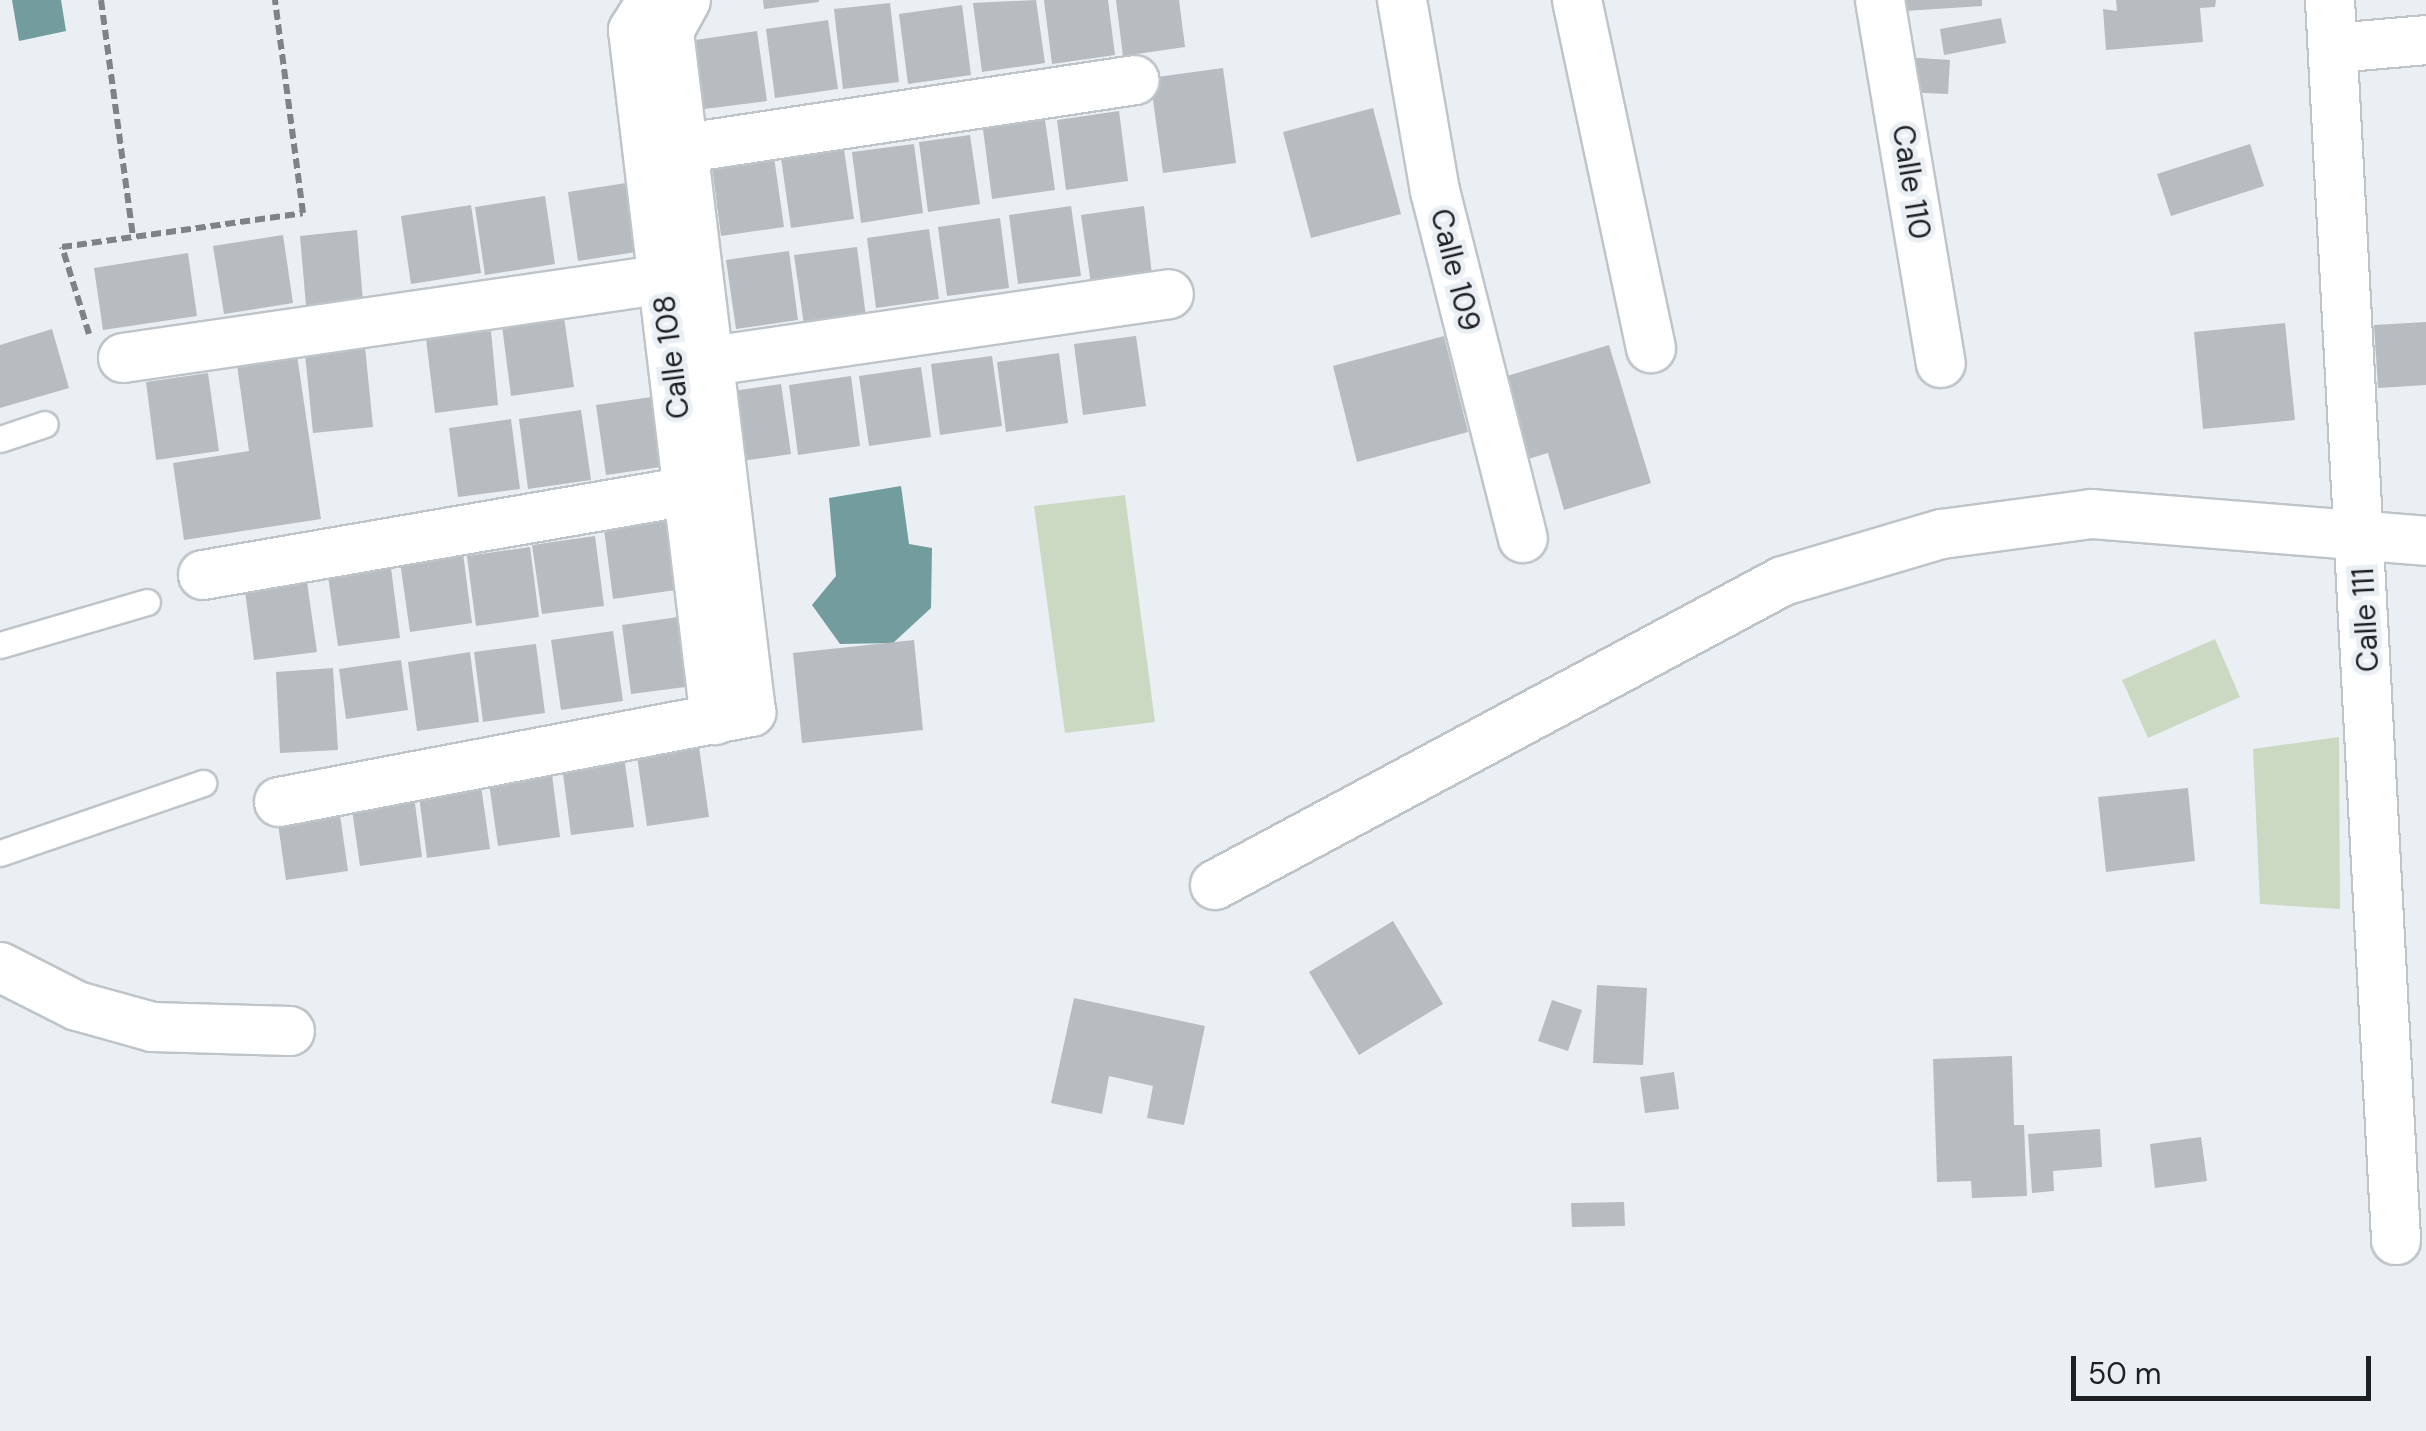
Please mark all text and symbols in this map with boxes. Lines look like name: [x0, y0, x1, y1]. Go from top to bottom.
street label: Calle 110: [1884, 122, 1938, 242]
street label: Calle 109: [1422, 205, 1488, 335]
street label: Calle 108: [647, 293, 697, 421]
street label: Calle 111: [2345, 567, 2387, 673]
scale bar: [2076, 1336, 2376, 1398]
text: 50 m: [2088, 1354, 2162, 1393]

